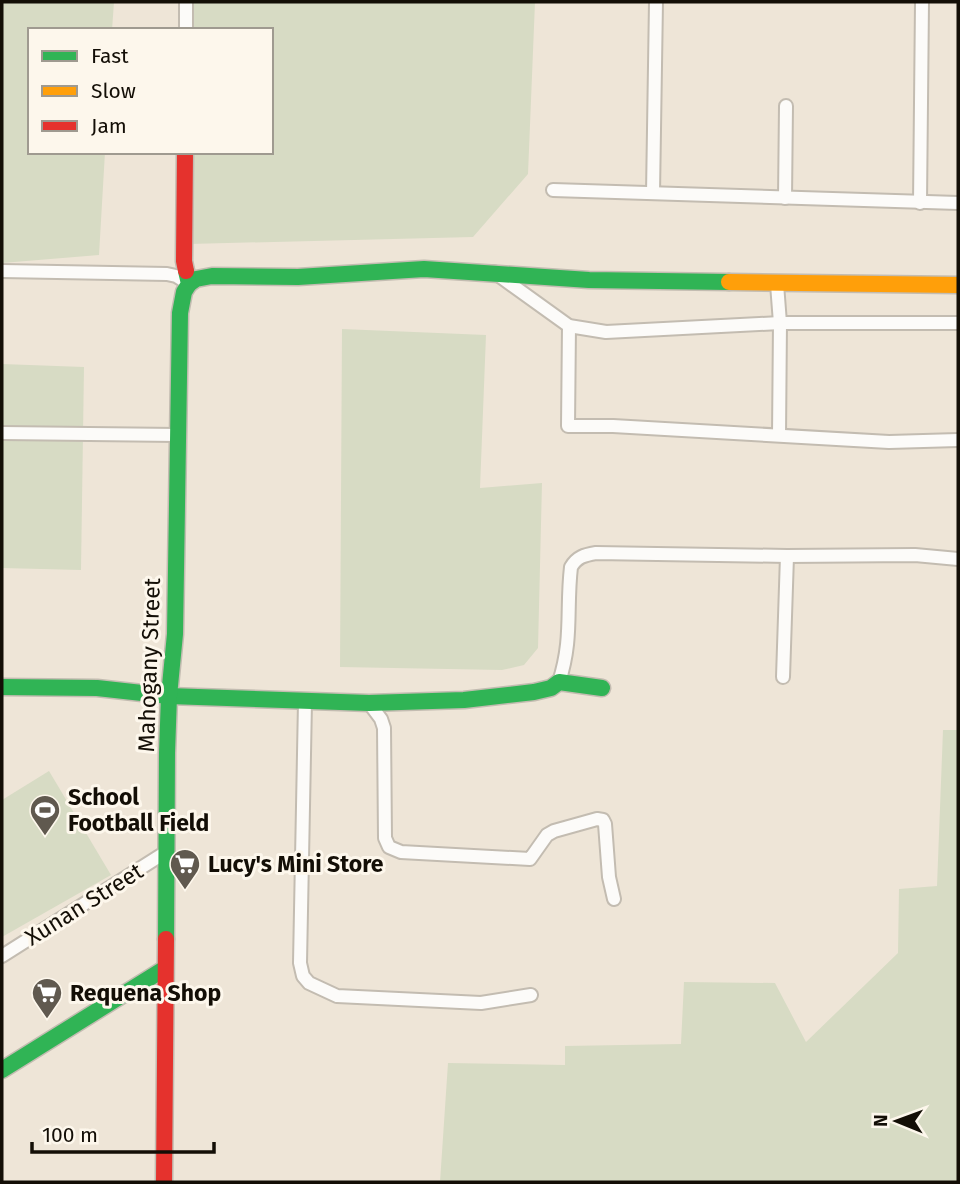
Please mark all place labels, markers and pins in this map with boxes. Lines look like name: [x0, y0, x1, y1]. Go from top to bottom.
place label: School Football Field: [68, 783, 209, 837]
sports icon: School Football Field: [28, 793, 62, 837]
supermarket icon: Lucy's Mini Store: [168, 847, 202, 891]
place label: Lucy's Mini Store: [208, 850, 384, 878]
supermarket icon: Requena Shop: [30, 976, 64, 1020]
place label: Requena Shop: [70, 979, 221, 1007]

